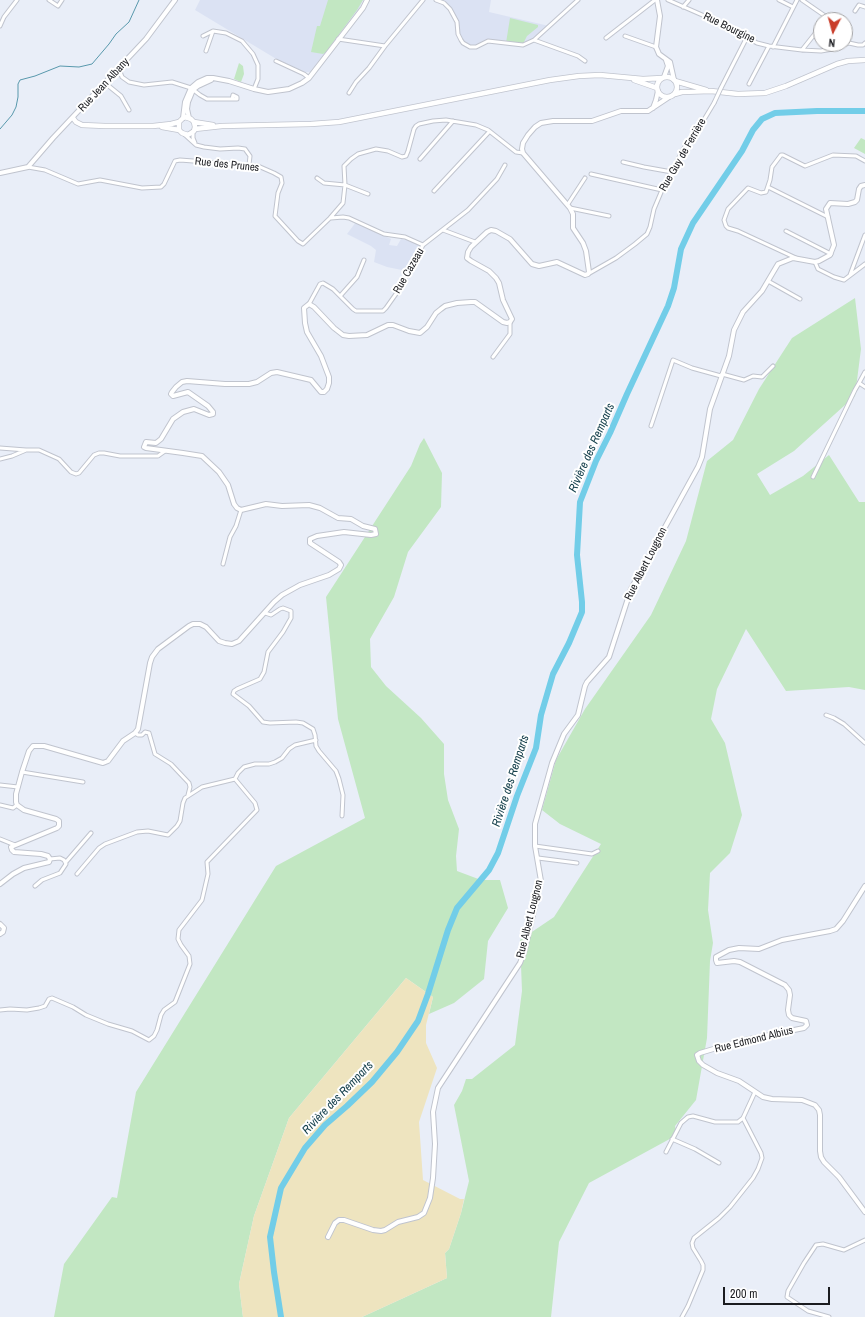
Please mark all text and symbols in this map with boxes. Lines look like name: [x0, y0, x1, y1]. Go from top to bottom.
street label: Rue Bourgine: [701, 10, 757, 46]
north arrow: [813, 12, 853, 52]
text: N: [828, 36, 836, 50]
street label: Rue Jean Albany: [76, 55, 132, 115]
street label: Rue Guy de Ferrière: [657, 116, 709, 194]
street label: Rue des Prunes: [194, 155, 260, 175]
street label: Rue Cazeau: [391, 246, 427, 296]
water label: Rivière des Remparts: [566, 401, 618, 495]
street label: Rue Albert Lougnon: [622, 525, 670, 603]
water label: Rivière des Remparts: [489, 733, 533, 829]
street label: Rue Albert Lougnon: [514, 878, 546, 960]
street label: Rue Edmond Albius: [713, 1024, 795, 1056]
water label: Rivière des Remparts: [300, 1059, 376, 1137]
scale bar: [725, 1279, 832, 1305]
text: 200 m: [730, 1286, 757, 1302]

